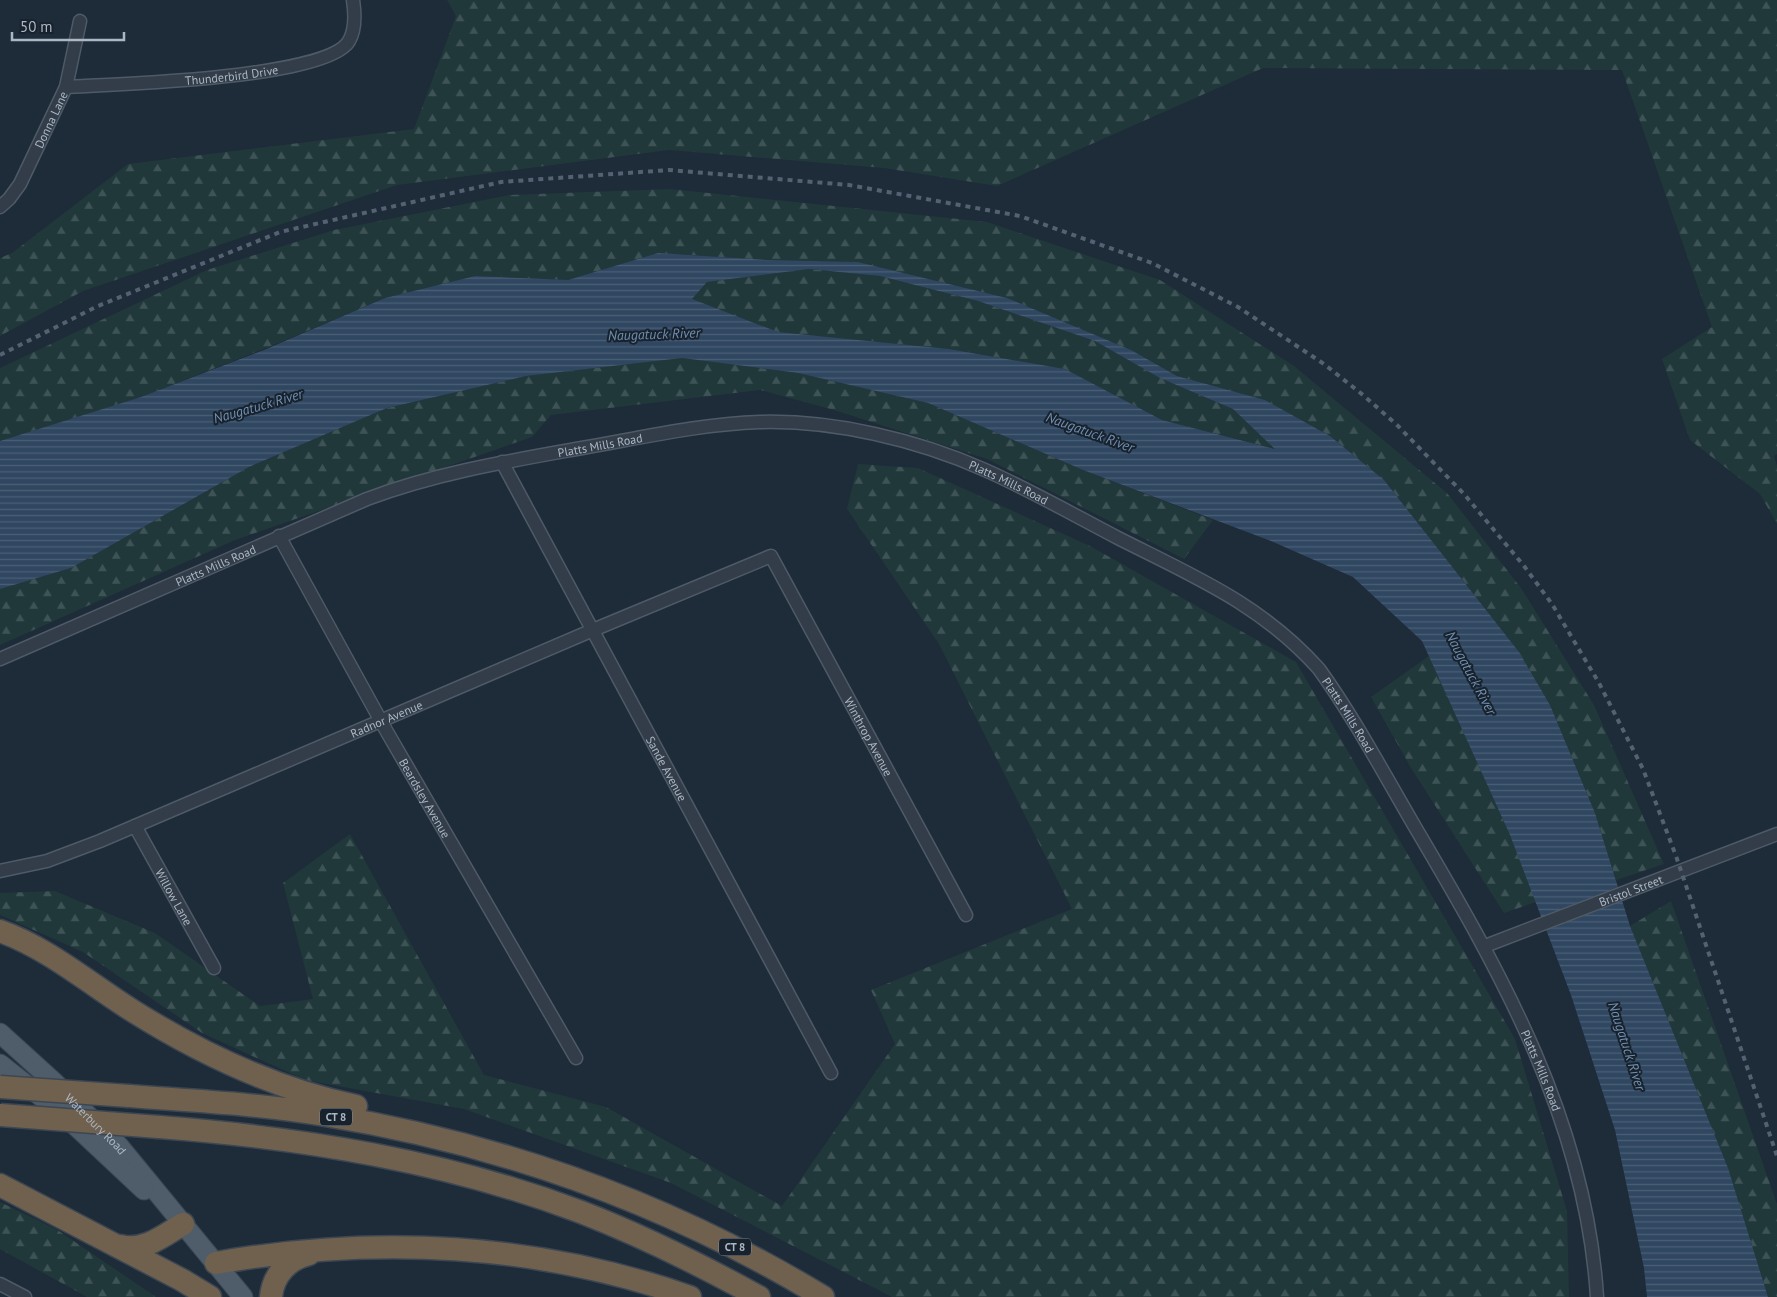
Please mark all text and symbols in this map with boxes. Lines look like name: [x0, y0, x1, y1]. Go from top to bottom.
scale bar: [12, 10, 125, 42]
text: 50 m: [20, 17, 53, 36]
street label: Thunderbird Drive: [184, 62, 279, 88]
street label: Donna Lane: [31, 89, 70, 150]
water label: Naugatuck River: [608, 323, 702, 345]
water label: Naugatuck River: [211, 384, 306, 427]
water label: Naugatuck River: [1044, 408, 1138, 457]
street label: Platts Mills Road: [556, 430, 644, 460]
street label: Platts Mills Road: [967, 457, 1051, 507]
street label: Platts Mills Road: [173, 541, 258, 589]
water label: Naugatuck River: [1441, 628, 1501, 719]
street label: Platts Mills Road: [1319, 674, 1378, 755]
street label: Winthrop Avenue: [841, 694, 897, 779]
street label: Radnor Avenue: [348, 696, 424, 741]
street label: Sande Avenue: [643, 733, 691, 804]
street label: Beardsley Avenue: [396, 755, 454, 840]
street label: Willow Lane: [153, 866, 196, 928]
street label: Bristol Street: [1597, 871, 1665, 909]
water label: Naugatuck River: [1604, 999, 1650, 1094]
street label: Platts Mills Road: [1518, 1027, 1565, 1113]
street label: Waterbury Road: [62, 1090, 130, 1157]
road number: CT 8: [320, 1108, 352, 1126]
road number: CT 8: [719, 1238, 751, 1256]

